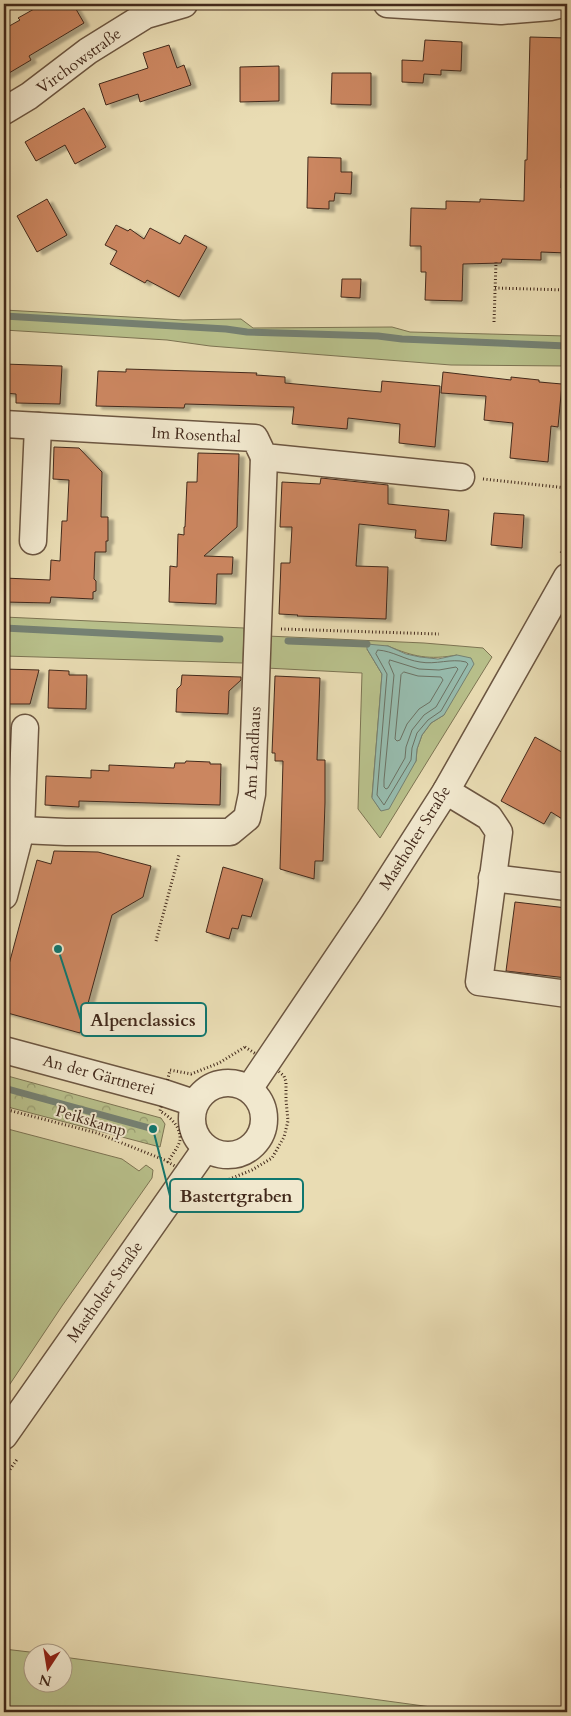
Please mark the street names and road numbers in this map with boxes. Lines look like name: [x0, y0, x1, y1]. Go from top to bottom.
street label: Virchowstraße: [32, 23, 126, 99]
street label: Im Rosenthal: [151, 422, 241, 448]
street label: Am Landhaus: [240, 706, 266, 800]
street label: Mastholter Straße: [374, 782, 456, 894]
street label: An der Gärtnerei: [40, 1049, 158, 1101]
street label: Peikskamp: [53, 1100, 129, 1142]
street label: Mastholter Straße: [62, 1237, 148, 1347]

